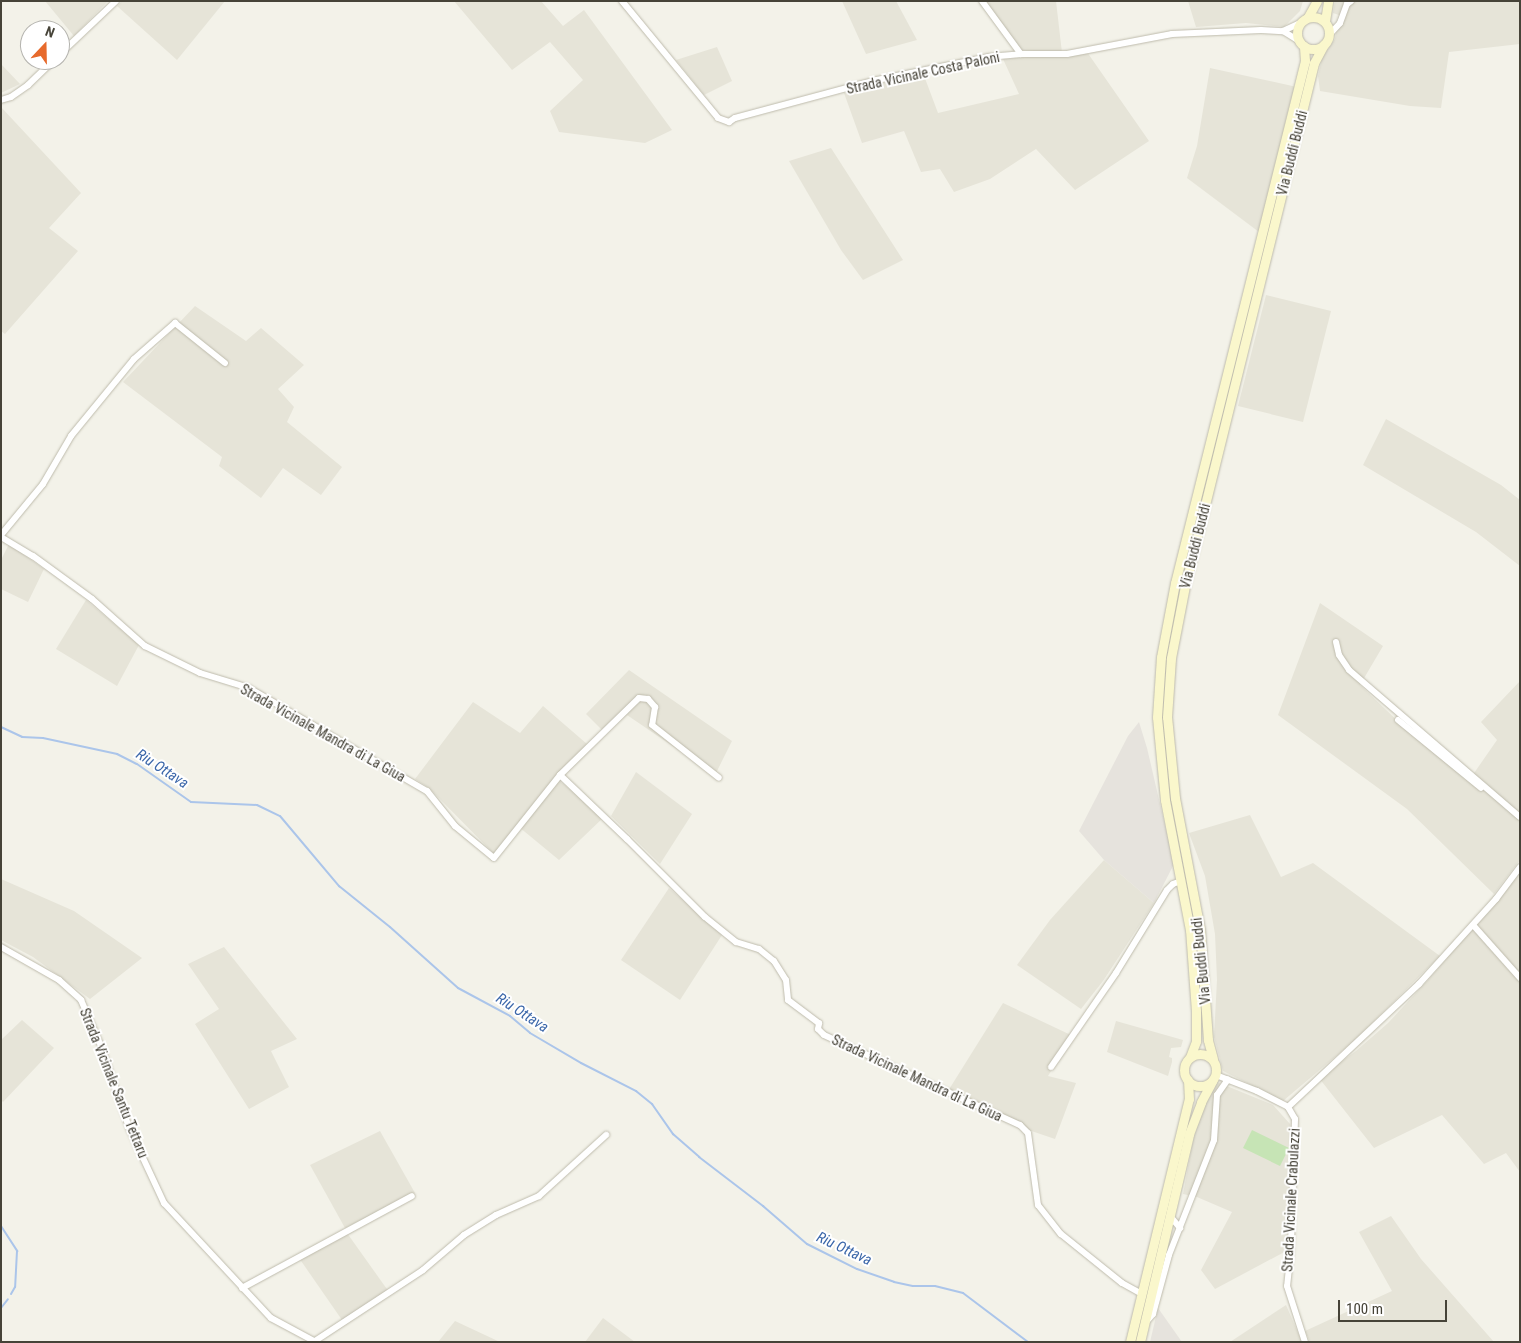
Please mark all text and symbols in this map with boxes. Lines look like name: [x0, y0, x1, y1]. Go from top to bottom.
north arrow: [20, 20, 70, 70]
text: N: [43, 23, 57, 41]
street label: Strada Vicinale Costa Paloni: [845, 49, 1001, 97]
street label: Via Buddi Buddi: [1273, 109, 1311, 197]
street label: Via Buddi Buddi: [1176, 502, 1214, 590]
street label: Strada Vicinale Mandra di La Giua: [238, 681, 408, 785]
water label: Riu Ottava: [132, 745, 192, 793]
street label: Via Buddi Buddi: [1188, 917, 1214, 1005]
water label: Riu Ottava: [492, 989, 552, 1037]
street label: Strada Vicinale Santu Tettaru: [76, 1006, 152, 1160]
street label: Strada Vicinale Mandra di La Giua: [829, 1031, 1005, 1125]
street label: Strada Vicinale Crabulazzi: [1279, 1128, 1303, 1272]
water label: Riu Ottava: [814, 1228, 874, 1270]
scale bar: [1341, 1290, 1450, 1322]
text: 100 m: [1346, 1300, 1383, 1318]

